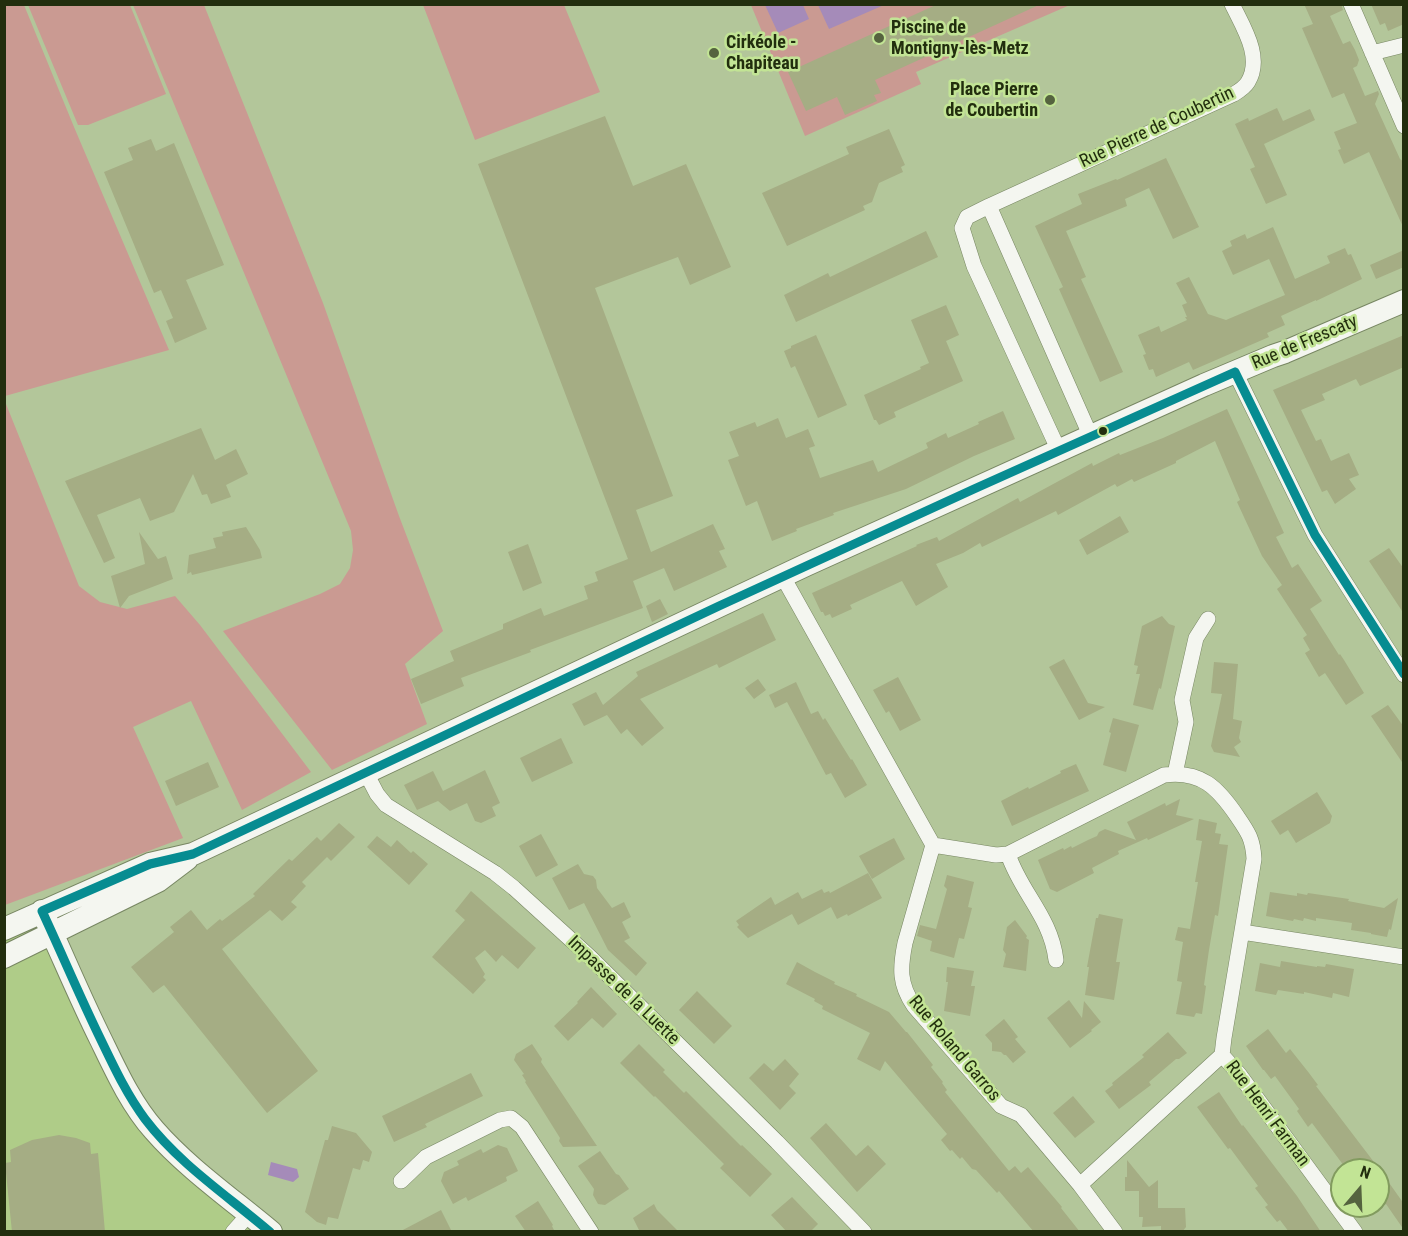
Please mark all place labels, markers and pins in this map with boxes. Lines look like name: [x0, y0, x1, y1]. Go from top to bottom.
place label: Piscine de Montigny-lès-Metz: [891, 17, 1029, 60]
marker: Piscine de Montigny-lès-Metz: [872, 31, 886, 45]
place label: Cirkéole - Chapiteau: [726, 32, 799, 74]
marker: Cirkéole - Chapiteau: [707, 46, 721, 60]
place label: Place Pierre de Coubertin: [945, 79, 1038, 122]
marker: Place Pierre de Coubertin: [1043, 93, 1057, 107]
unlabelled marker: [1097, 425, 1109, 437]

